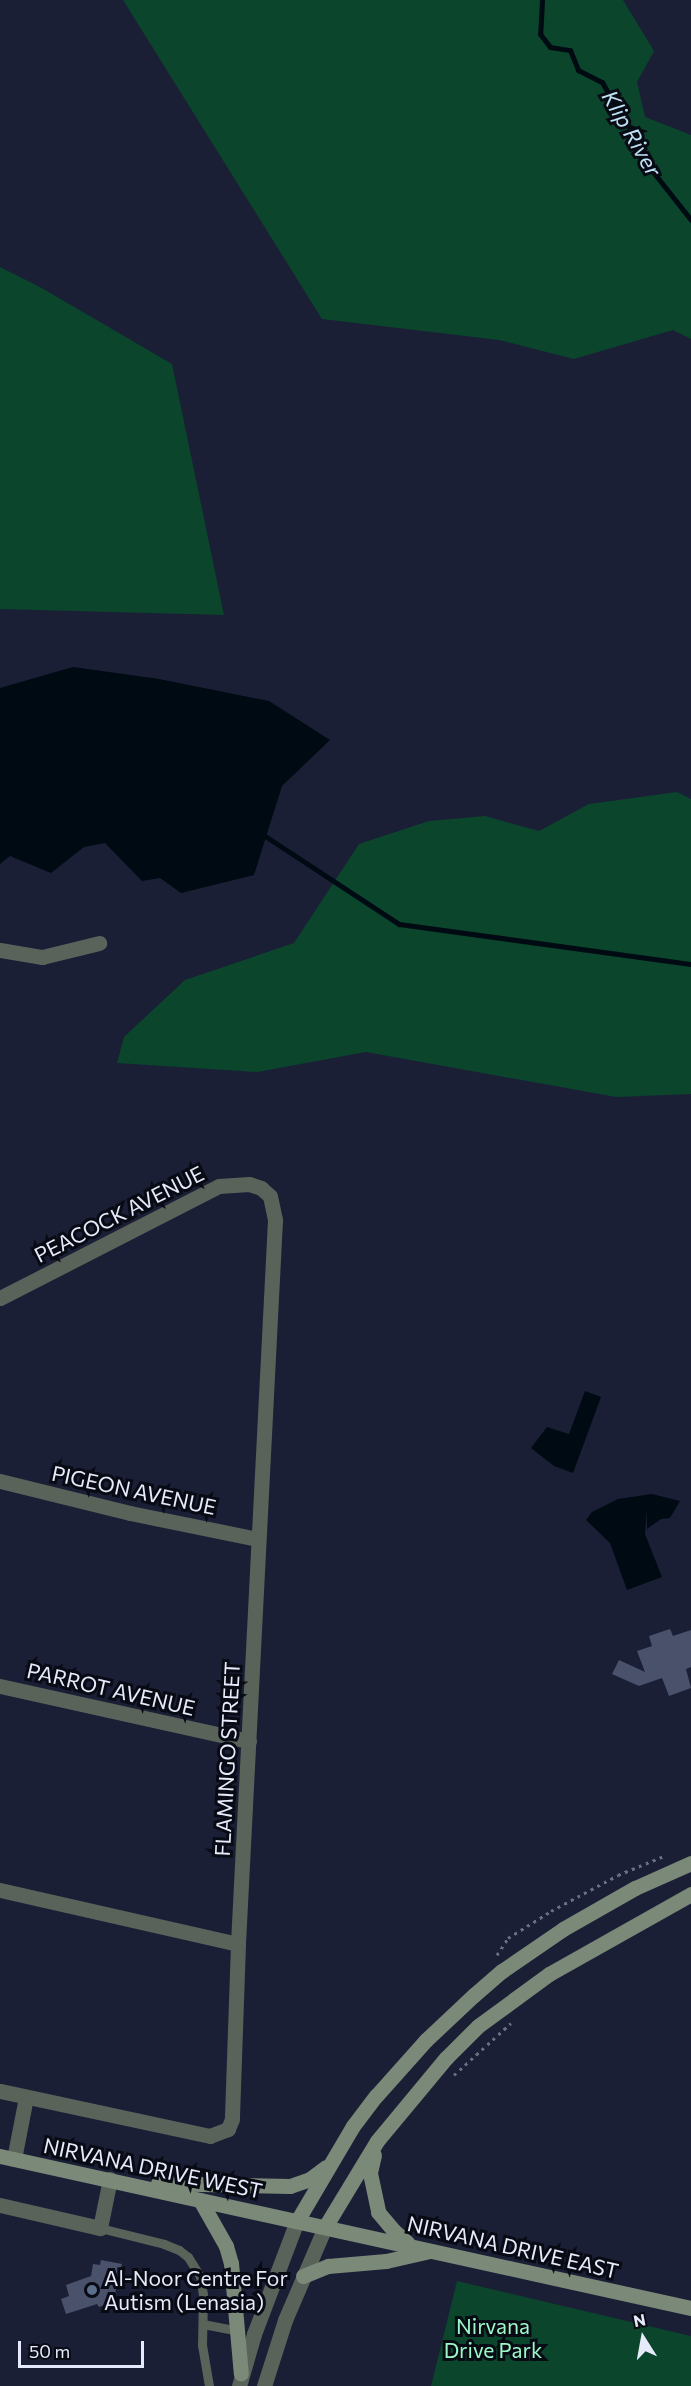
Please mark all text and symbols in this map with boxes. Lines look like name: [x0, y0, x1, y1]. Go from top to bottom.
water label: Klip River: [597, 85, 667, 181]
street label: PEACOCK AVENUE: [30, 1160, 208, 1268]
street label: PIGEON AVENUE: [50, 1460, 218, 1520]
street label: PARROT AVENUE: [24, 1657, 198, 1721]
street label: FLAMINGO STREET: [209, 1661, 245, 1857]
street label: NIRVANA DRIVE WEST: [41, 2133, 265, 2203]
street label: NIRVANA DRIVE EAST: [405, 2210, 621, 2284]
place label: Al-Noor Centre For Autism (Lenasia): [104, 2265, 288, 2315]
marker: Al-Noor Centre For Autism (Lenasia): [85, 2283, 99, 2297]
north arrow: [613, 2308, 673, 2368]
text: N: [632, 2309, 647, 2330]
park label: Nirvana Drive Park: [444, 2313, 542, 2363]
scale bar: [21, 2329, 147, 2367]
text: 50 m: [29, 2340, 70, 2362]

